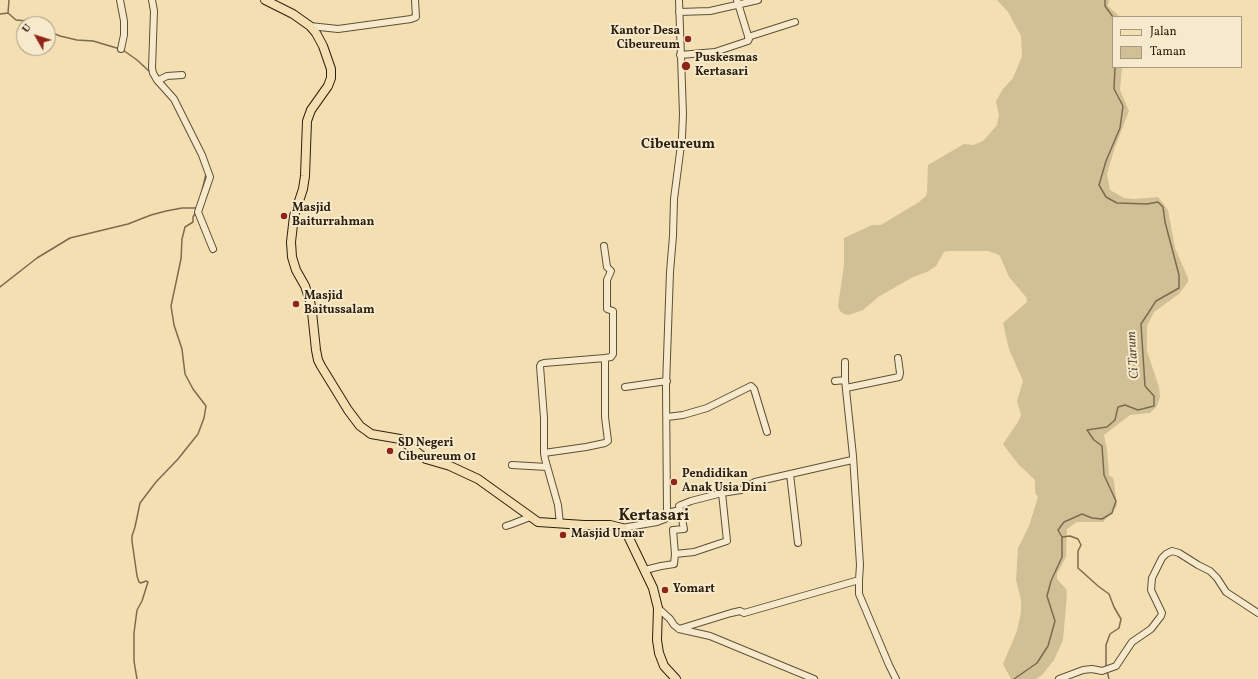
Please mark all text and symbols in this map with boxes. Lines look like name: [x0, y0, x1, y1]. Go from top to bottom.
north arrow: [16, 16, 56, 56]
legend: [1112, 16, 1242, 68]
text: U: [19, 21, 35, 36]
text: Jalan: [1150, 24, 1177, 40]
place label: Kantor Desa Cibeureum: [611, 25, 680, 53]
marker: Kantor Desa Cibeureum: [683, 34, 693, 44]
text: Taman: [1150, 44, 1186, 60]
place label: Puskesmas Kertasari: [695, 52, 758, 80]
marker: Puskesmas Kertasari: [680, 60, 692, 72]
district label: Cibeureum: [641, 137, 715, 153]
place label: Masjid Baiturrahman: [292, 202, 374, 230]
marker: Masjid Baiturrahman: [279, 211, 289, 221]
place label: Masjid Baitussalam: [304, 290, 375, 318]
marker: Masjid Baitussalam: [291, 299, 301, 309]
water label: Ci Tarum: [1125, 331, 1143, 379]
place label: SD Negeri Cibeureum 01: [398, 437, 476, 465]
marker: SD Negeri Cibeureum 01: [385, 446, 395, 456]
place label: Pendidikan Anak Usia Dini: [682, 468, 767, 496]
marker: Pendidikan Anak Usia Dini: [669, 477, 679, 487]
district label: Kertasari: [619, 507, 689, 527]
place label: Masjid Umar: [571, 528, 644, 542]
marker: Masjid Umar: [558, 530, 568, 540]
place label: Yomart: [673, 583, 715, 597]
marker: Yomart: [660, 585, 670, 595]

